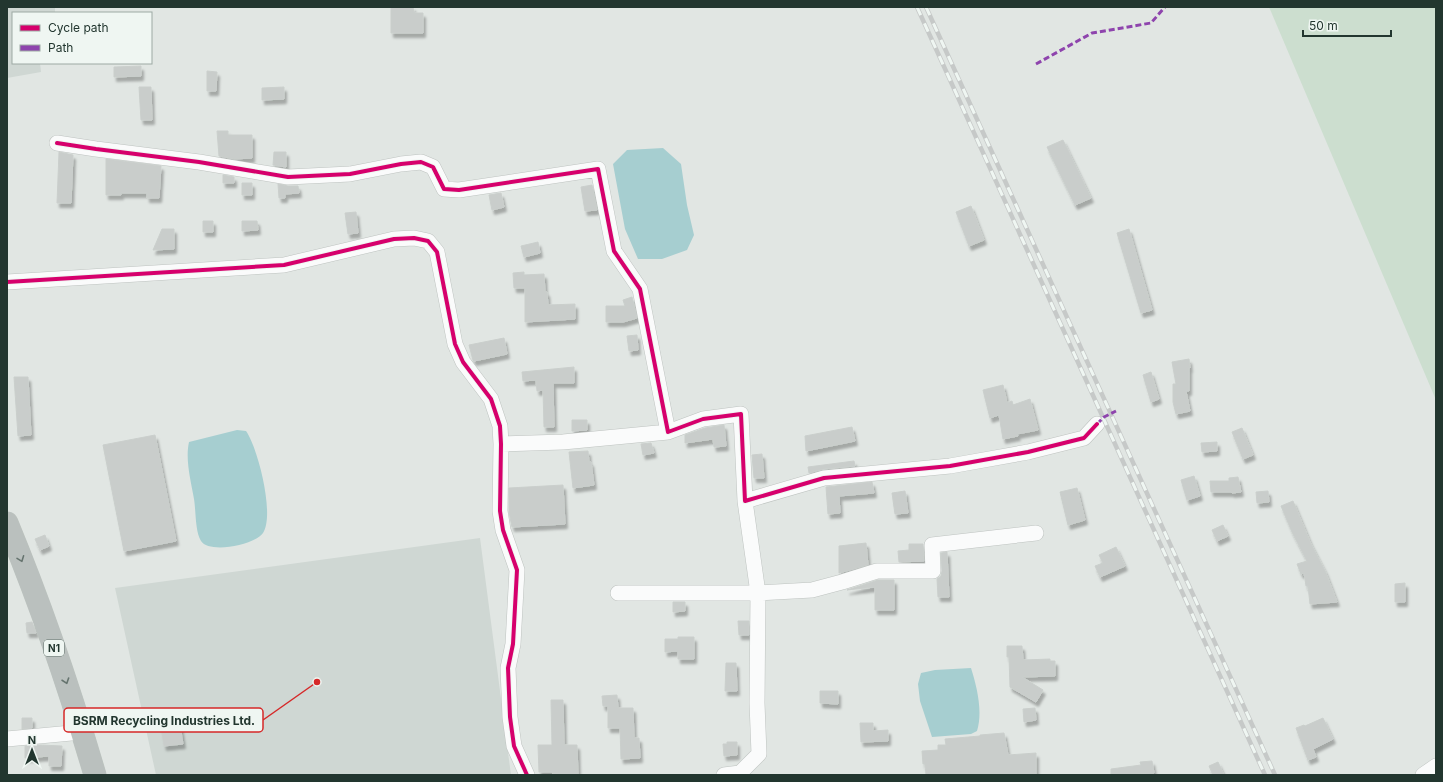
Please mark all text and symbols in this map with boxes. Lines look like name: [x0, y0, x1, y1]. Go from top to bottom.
legend: [12, 12, 152, 64]
scale bar: [1303, 12, 1391, 38]
text: 50 m: [1309, 18, 1338, 33]
text: Cycle path: [48, 20, 109, 35]
text: Path: [48, 40, 73, 55]
one-way arrow: [17, 556, 25, 563]
road number: N1: [44, 640, 64, 656]
one-way arrow: [61, 678, 69, 685]
callout: BSRM Recycling Industries Ltd.: [64, 708, 263, 732]
text: BSRM Recycling Industries Ltd.: [73, 713, 255, 728]
north arrow: [12, 730, 52, 770]
text: N: [28, 733, 36, 747]

